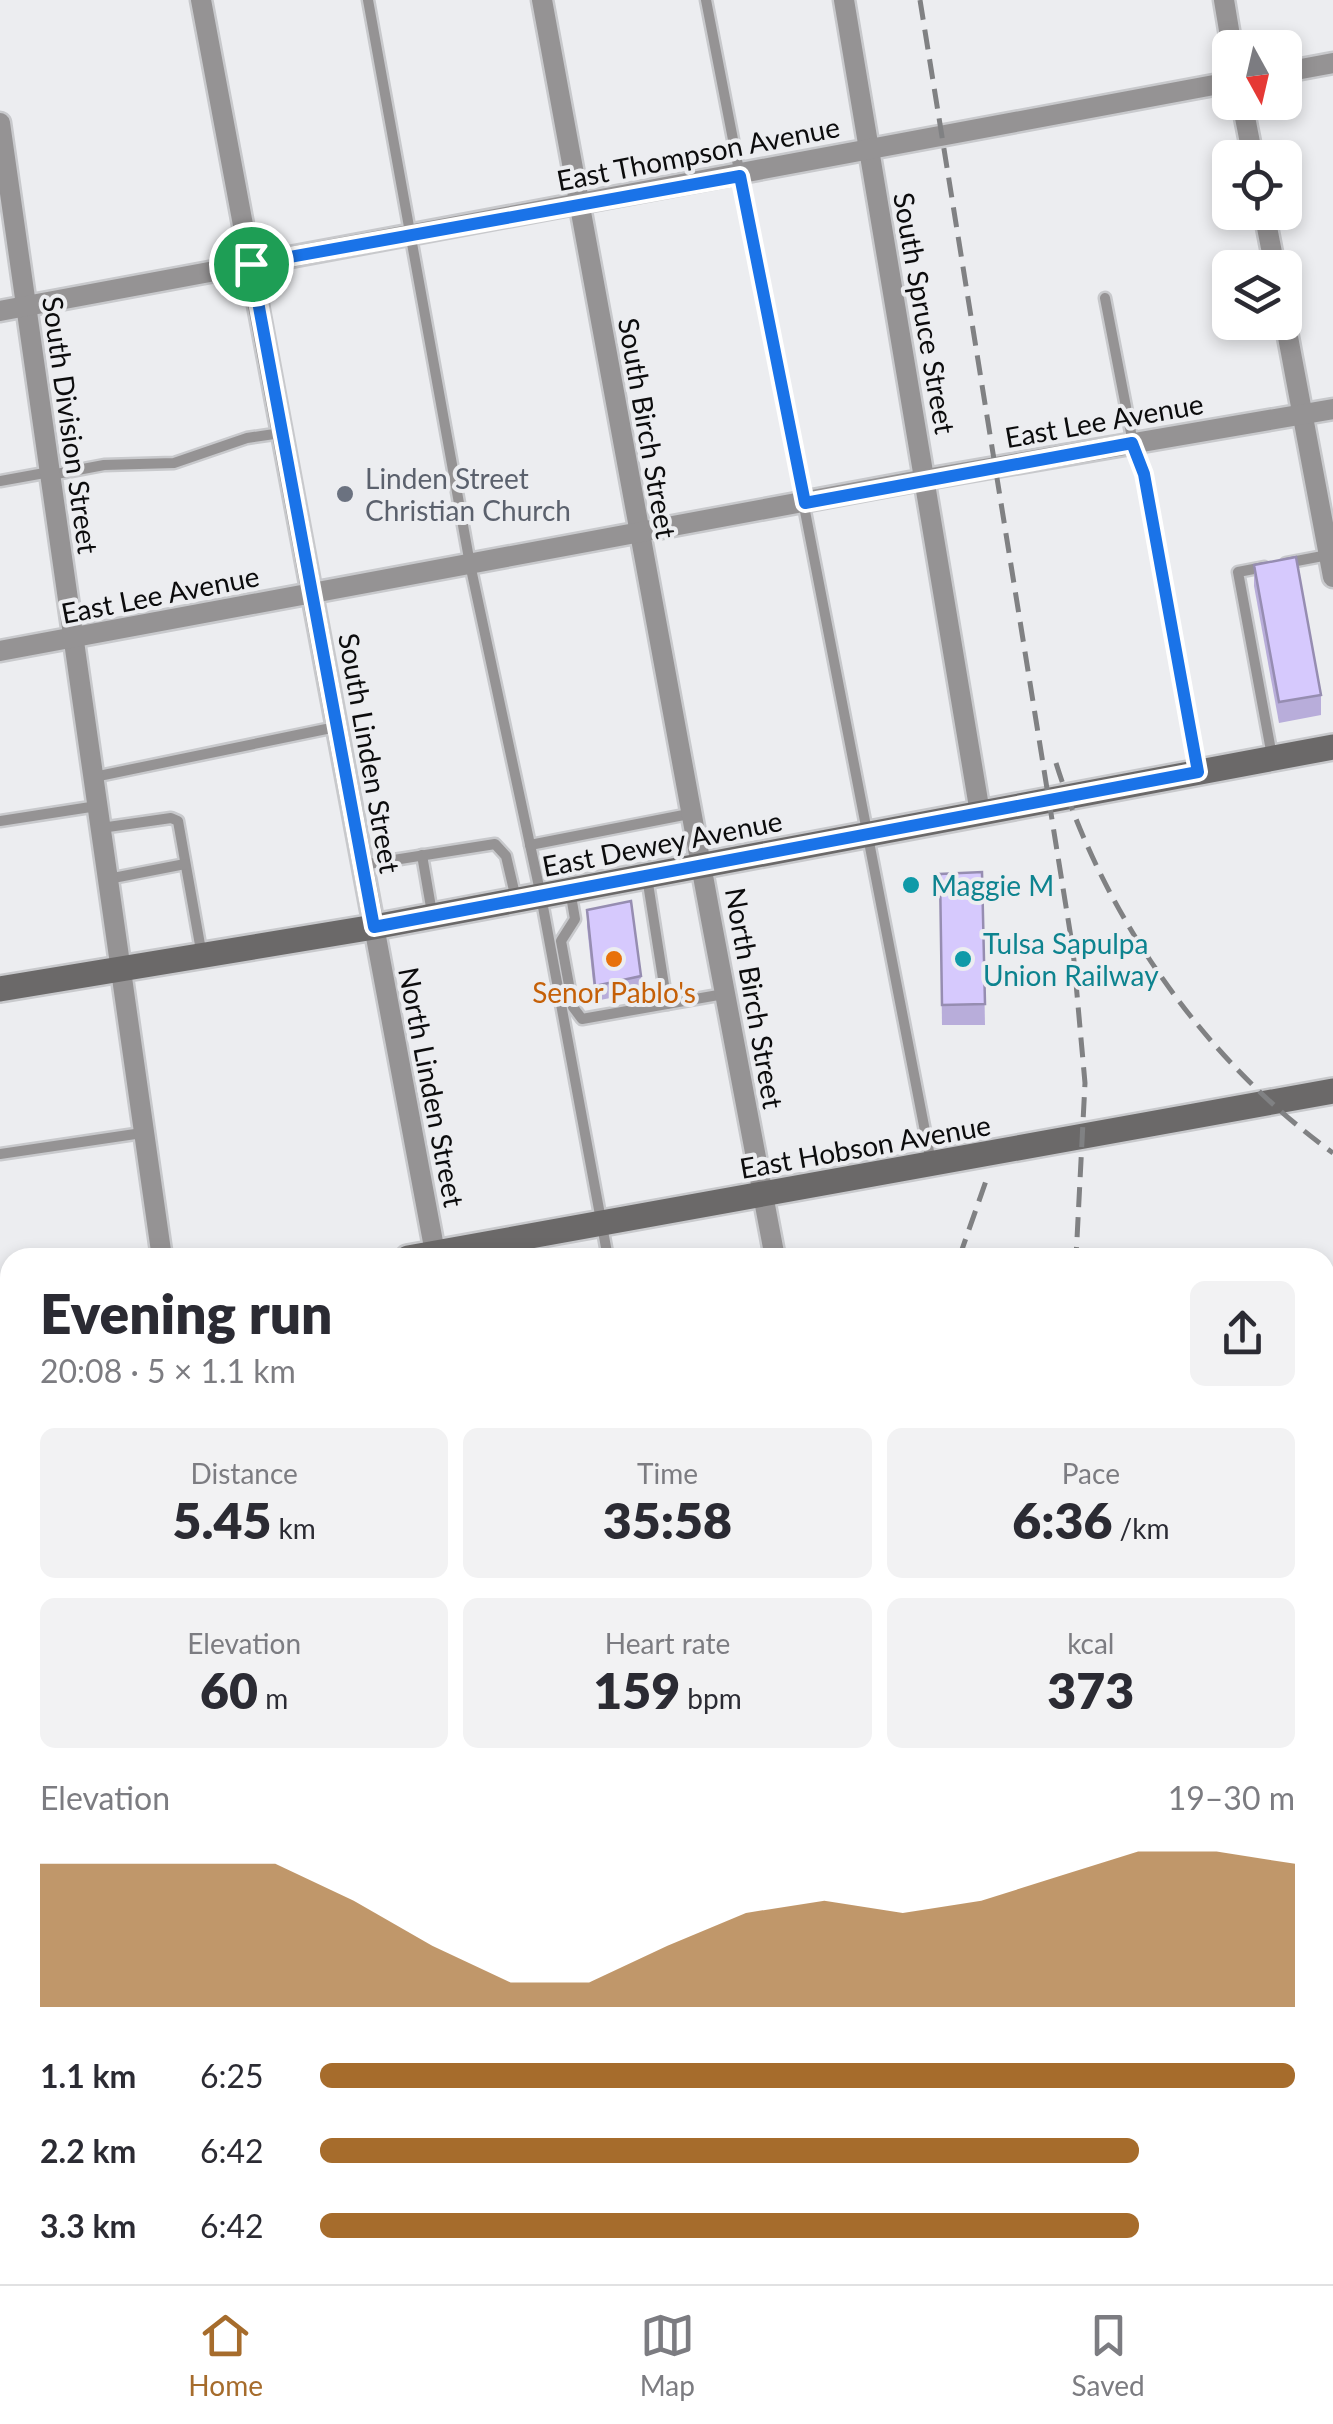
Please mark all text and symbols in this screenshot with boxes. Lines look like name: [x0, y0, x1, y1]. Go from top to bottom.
north arrow: [1212, 30, 1302, 120]
map controls: [1212, 30, 1302, 340]
street label: East Thompson Avenue: [554, 109, 842, 197]
button: locate: [1212, 140, 1302, 230]
street label: South Spruce Street: [887, 190, 963, 436]
pin: [209, 222, 294, 307]
icon: arrive: [224, 237, 279, 292]
button: layers: [1212, 250, 1302, 340]
street label: South Division Street: [36, 294, 106, 556]
street label: South Birch Street: [612, 315, 684, 541]
street label: East Lee Avenue: [1002, 386, 1206, 454]
place label: Linden Street Christian Church: [365, 461, 571, 527]
marker: Linden Street Christian Church: [334, 483, 356, 505]
street label: East Lee Avenue: [58, 558, 262, 630]
street label: South Linden Street: [332, 630, 408, 876]
street label: East Dewey Avenue: [539, 803, 785, 883]
place label: Maggie M: [931, 868, 1054, 902]
marker: Maggie M: [900, 874, 922, 896]
street label: North Birch Street: [719, 885, 791, 1111]
place label: Tulsa Sapulpa Union Railway: [983, 926, 1159, 992]
marker: Senor Pablo's: [603, 948, 625, 970]
marker: Tulsa Sapulpa Union Railway: [952, 948, 974, 970]
street label: North Linden Street: [392, 964, 472, 1210]
place label: Senor Pablo's: [532, 975, 696, 1009]
street label: East Hobson Avenue: [737, 1107, 993, 1185]
text: Evening run: [40, 1280, 332, 1346]
button: share: [1190, 1281, 1295, 1386]
text: 20:08 · 5 × 1.1 km: [40, 1351, 296, 1390]
text: Distance: [190, 1456, 298, 1490]
text: Time: [637, 1456, 698, 1490]
text: Pace: [1062, 1456, 1120, 1490]
text: 5.45: [172, 1490, 271, 1550]
text: 35:58: [603, 1490, 732, 1550]
text: 6:36: [1012, 1490, 1112, 1550]
text: km: [271, 1511, 316, 1545]
text: /km: [1112, 1511, 1170, 1545]
text: Elevation: [187, 1626, 301, 1660]
text: Heart rate: [605, 1626, 730, 1660]
text: kcal: [1067, 1626, 1114, 1660]
text: 60: [200, 1660, 258, 1720]
text: 159: [593, 1660, 680, 1720]
text: 373: [1047, 1660, 1134, 1720]
text: m: [258, 1681, 288, 1715]
text: bpm: [680, 1681, 742, 1715]
text: Elevation: [40, 1778, 170, 1817]
text: 19–30 m: [1168, 1778, 1295, 1817]
text: 1.1 km: [40, 2056, 136, 2095]
text: 6:25: [200, 2056, 264, 2095]
text: 2.2 km: [40, 2131, 136, 2170]
text: 6:42: [200, 2131, 264, 2170]
text: 3.3 km: [40, 2206, 136, 2245]
text: 6:42: [200, 2206, 264, 2245]
tab: Home: [188, 2308, 263, 2402]
tab: Map: [640, 2308, 695, 2402]
tab: Saved: [1072, 2308, 1145, 2402]

